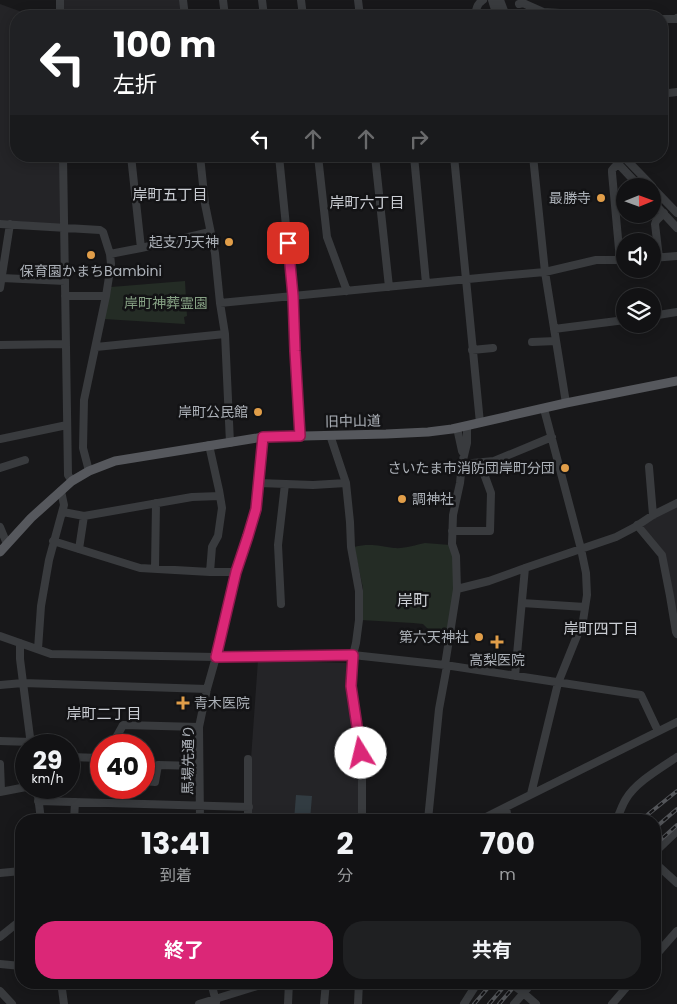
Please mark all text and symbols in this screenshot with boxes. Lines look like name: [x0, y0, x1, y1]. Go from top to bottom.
text: 100 m: [113, 20, 216, 69]
icon: left: [30, 30, 95, 95]
text: 左折: [113, 69, 157, 100]
icon: left: [246, 125, 274, 153]
icon: ahead: [299, 125, 327, 153]
icon: ahead: [352, 125, 380, 153]
icon: right: [405, 125, 433, 153]
north arrow: [616, 178, 661, 222]
map controls: [616, 178, 661, 333]
district label: 岸町五丁目: [132, 184, 208, 205]
place label: 最勝寺: [549, 188, 591, 208]
district label: 岸町六丁目: [329, 192, 405, 213]
marker: 最勝寺: [595, 192, 607, 204]
pin: [267, 222, 309, 264]
icon: arrive: [274, 229, 302, 257]
place label: 起支乃天神: [149, 232, 219, 252]
button: sound: [616, 233, 661, 278]
marker: 起支乃天神: [223, 236, 235, 248]
marker: 保育園かまちBambini: [85, 249, 97, 261]
place label: 保育園かまちBambini: [20, 261, 162, 281]
button: layers: [616, 288, 661, 333]
park label: 岸町神葬霊園: [124, 293, 208, 313]
place label: 岸町公民館: [178, 402, 248, 422]
marker: 岸町公民館: [252, 406, 264, 418]
street label: 旧中山道: [325, 411, 381, 431]
place label: さいたま市消防団岸町分団: [387, 458, 555, 478]
marker: さいたま市消防団岸町分団: [559, 462, 571, 474]
place label: 調神社: [412, 489, 454, 509]
marker: 調神社: [396, 493, 408, 505]
district label: 岸町: [397, 589, 429, 612]
district label: 岸町四丁目: [563, 618, 639, 639]
place label: 第六天神社: [399, 627, 469, 647]
marker: 第六天神社: [473, 631, 485, 643]
marker: 高梨医院: [490, 635, 504, 649]
place label: 高梨医院: [469, 650, 525, 670]
place label: 青木医院: [194, 693, 250, 713]
marker: 青木医院: [176, 696, 190, 710]
district label: 岸町二丁目: [66, 703, 142, 724]
street label: 馬場先通り: [177, 725, 199, 795]
position arrow: [334, 726, 386, 778]
speed limit sign: 40: [90, 734, 155, 799]
text: 29: [33, 743, 62, 778]
text: km/h: [32, 770, 63, 787]
text: 13:41: [141, 822, 211, 865]
text: 2: [337, 822, 354, 865]
text: 700: [480, 822, 535, 865]
text: m: [499, 863, 516, 886]
text: 到着: [160, 864, 192, 887]
text: 分: [337, 864, 353, 887]
button: 終了: [35, 921, 333, 979]
button: 共有: [343, 921, 641, 979]

